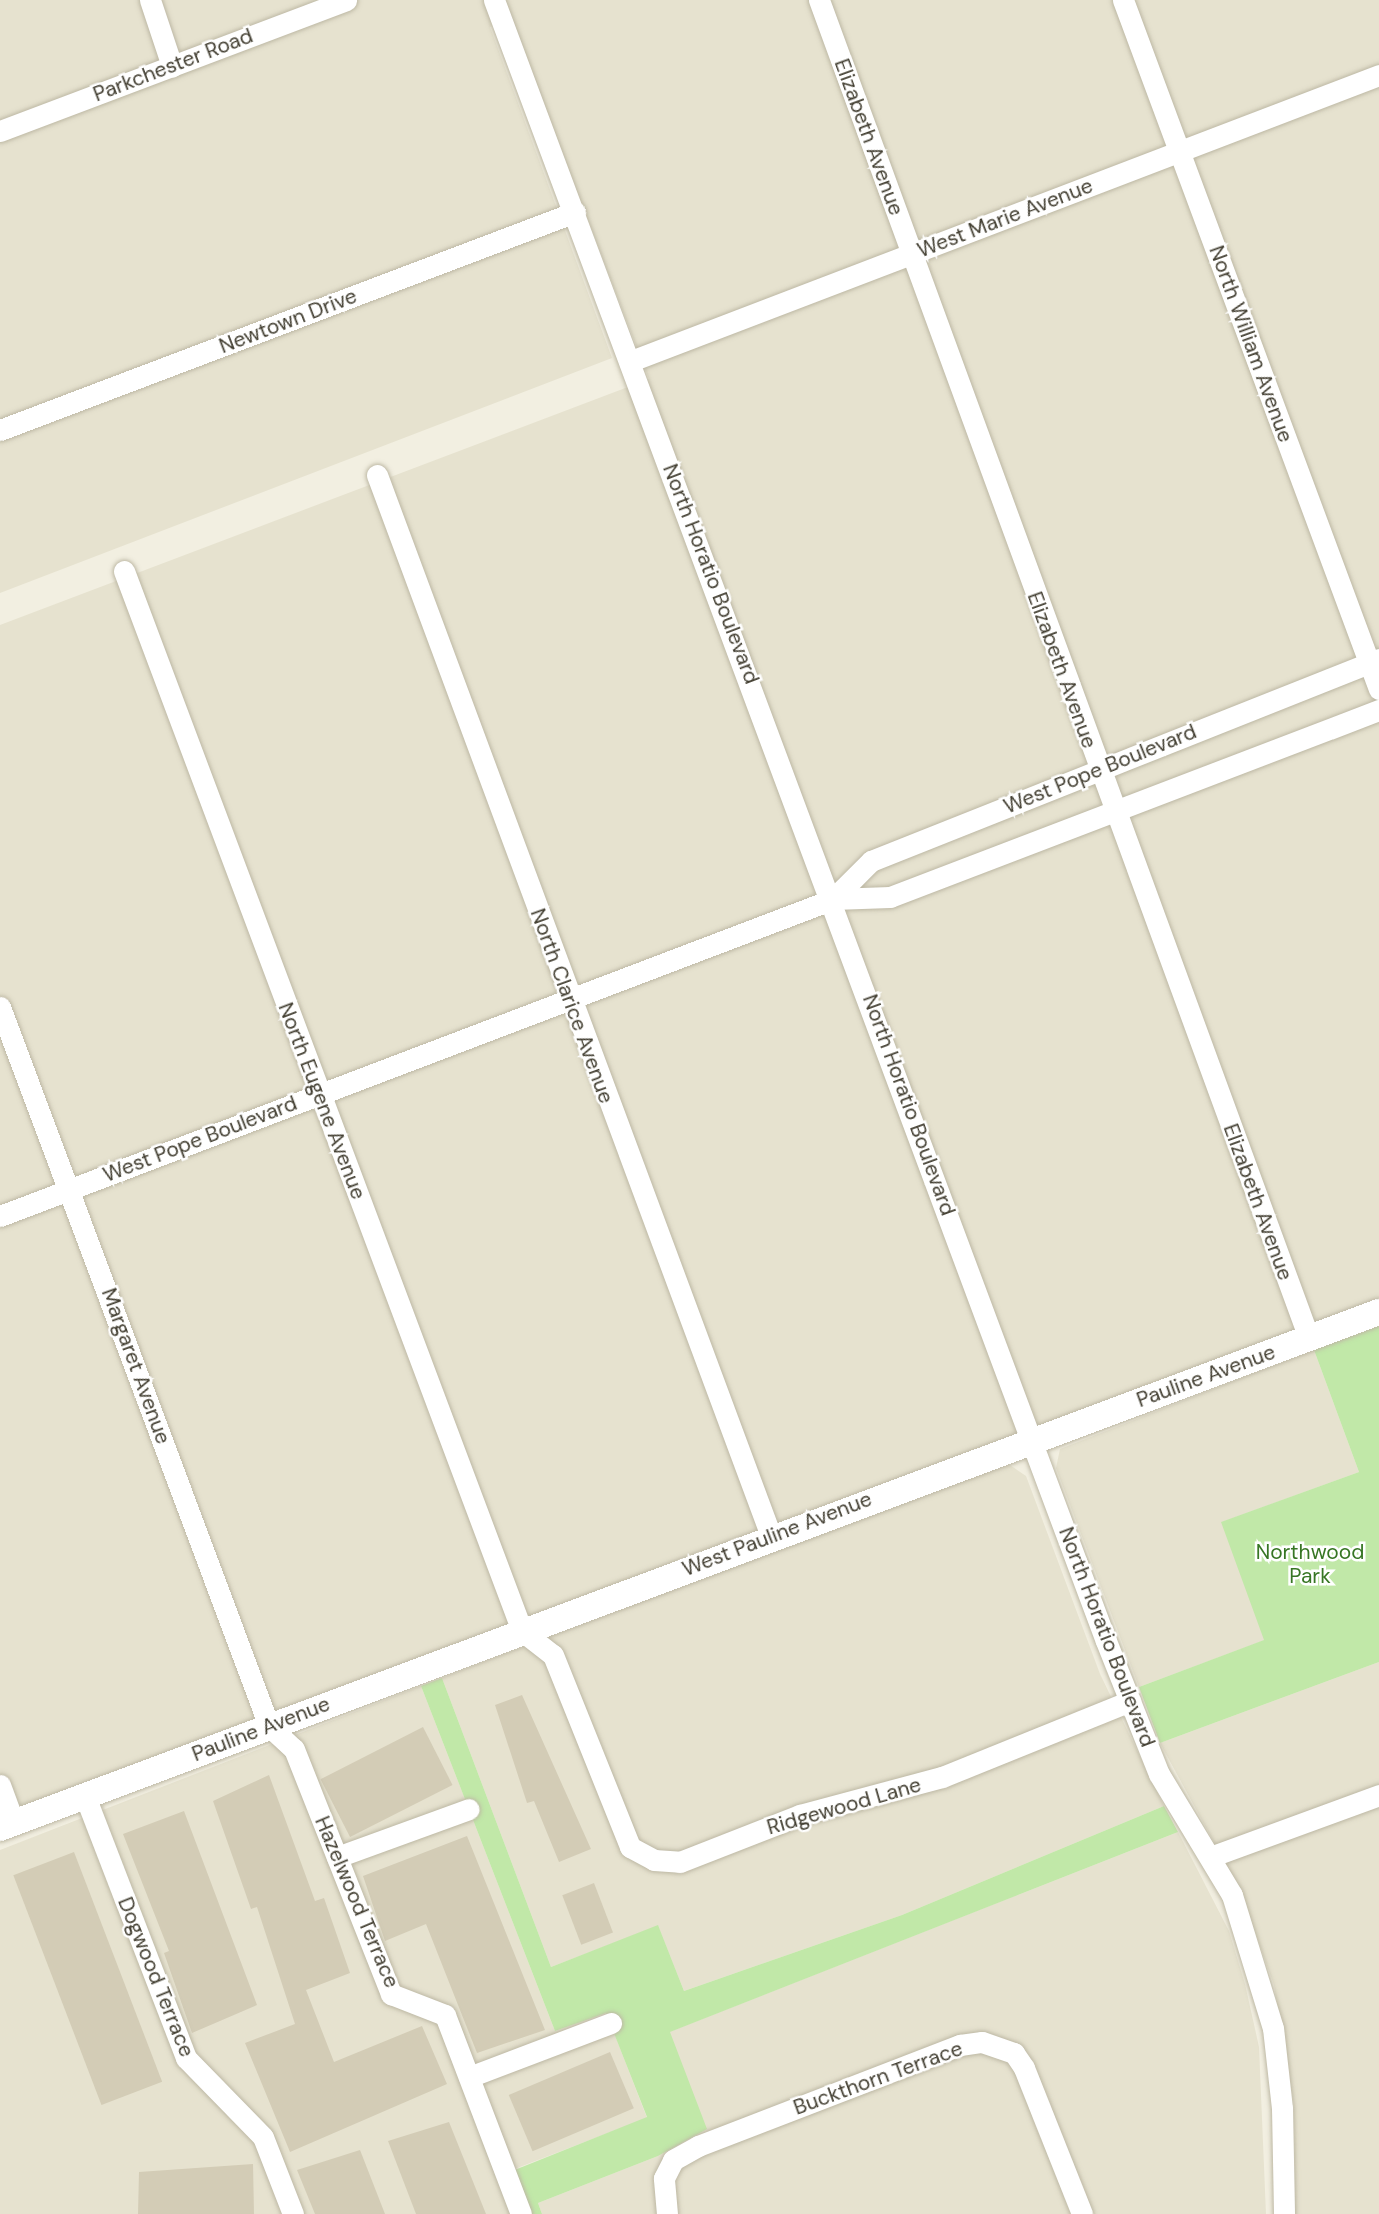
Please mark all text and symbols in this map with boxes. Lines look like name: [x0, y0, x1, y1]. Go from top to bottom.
street label: Parkchester Road: [90, 23, 256, 107]
street label: Elizabeth Avenue: [829, 55, 909, 219]
street label: West Marie Avenue: [914, 173, 1096, 263]
street label: North William Avenue: [1204, 242, 1298, 446]
street label: Newtown Drive: [216, 283, 360, 359]
street label: North Horatio Boulevard: [657, 461, 765, 687]
street label: Elizabeth Avenue: [1022, 588, 1102, 752]
street label: West Pope Boulevard: [1000, 719, 1200, 819]
street label: North Clarice Avenue: [525, 905, 619, 1107]
street label: North Horatio Boulevard: [857, 991, 961, 1219]
street label: North Eugene Avenue: [273, 999, 371, 1203]
street label: West Pope Boulevard: [100, 1090, 300, 1188]
street label: Elizabeth Avenue: [1218, 1120, 1298, 1284]
street label: Margaret Avenue: [96, 1285, 176, 1447]
street label: Pauline Avenue: [1133, 1339, 1279, 1413]
street label: West Pauline Avenue: [679, 1486, 875, 1582]
street label: North Horatio Boulevard: [1053, 1524, 1161, 1750]
park label: Northwood Park: [1256, 1539, 1364, 1589]
street label: Pauline Avenue: [188, 1691, 334, 1767]
street label: Ridgewood Lane: [764, 1772, 924, 1840]
street label: Hazelwood Terrace: [309, 1812, 405, 1992]
street label: Dogwood Terrace: [112, 1893, 200, 2061]
street label: Buckthorn Terrace: [790, 2036, 966, 2120]

